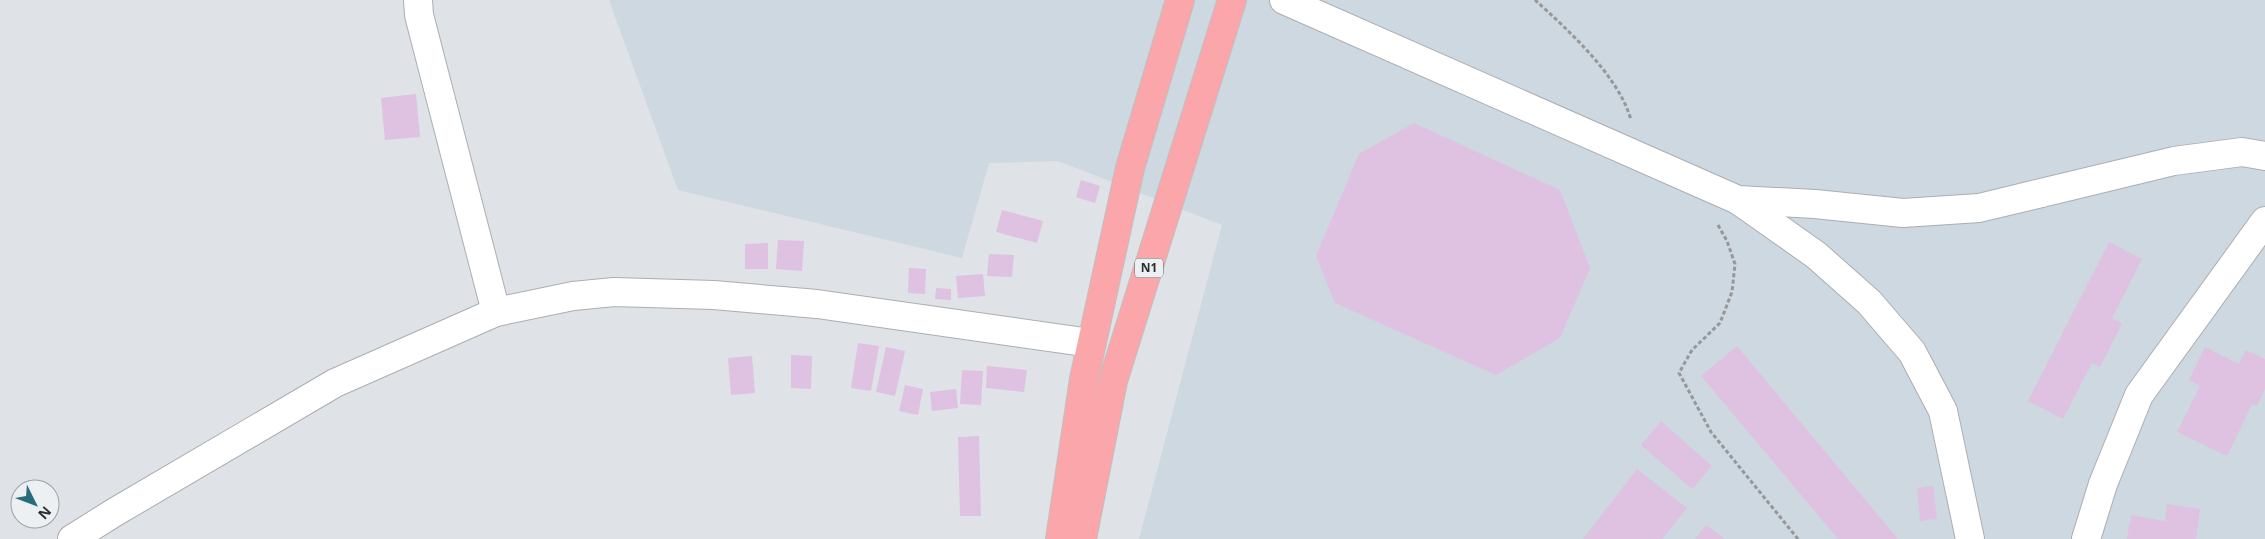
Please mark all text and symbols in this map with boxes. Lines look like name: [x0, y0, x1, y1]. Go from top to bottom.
road number: N1: [1135, 258, 1163, 278]
north arrow: [10, 479, 60, 529]
text: N: [34, 502, 56, 524]

